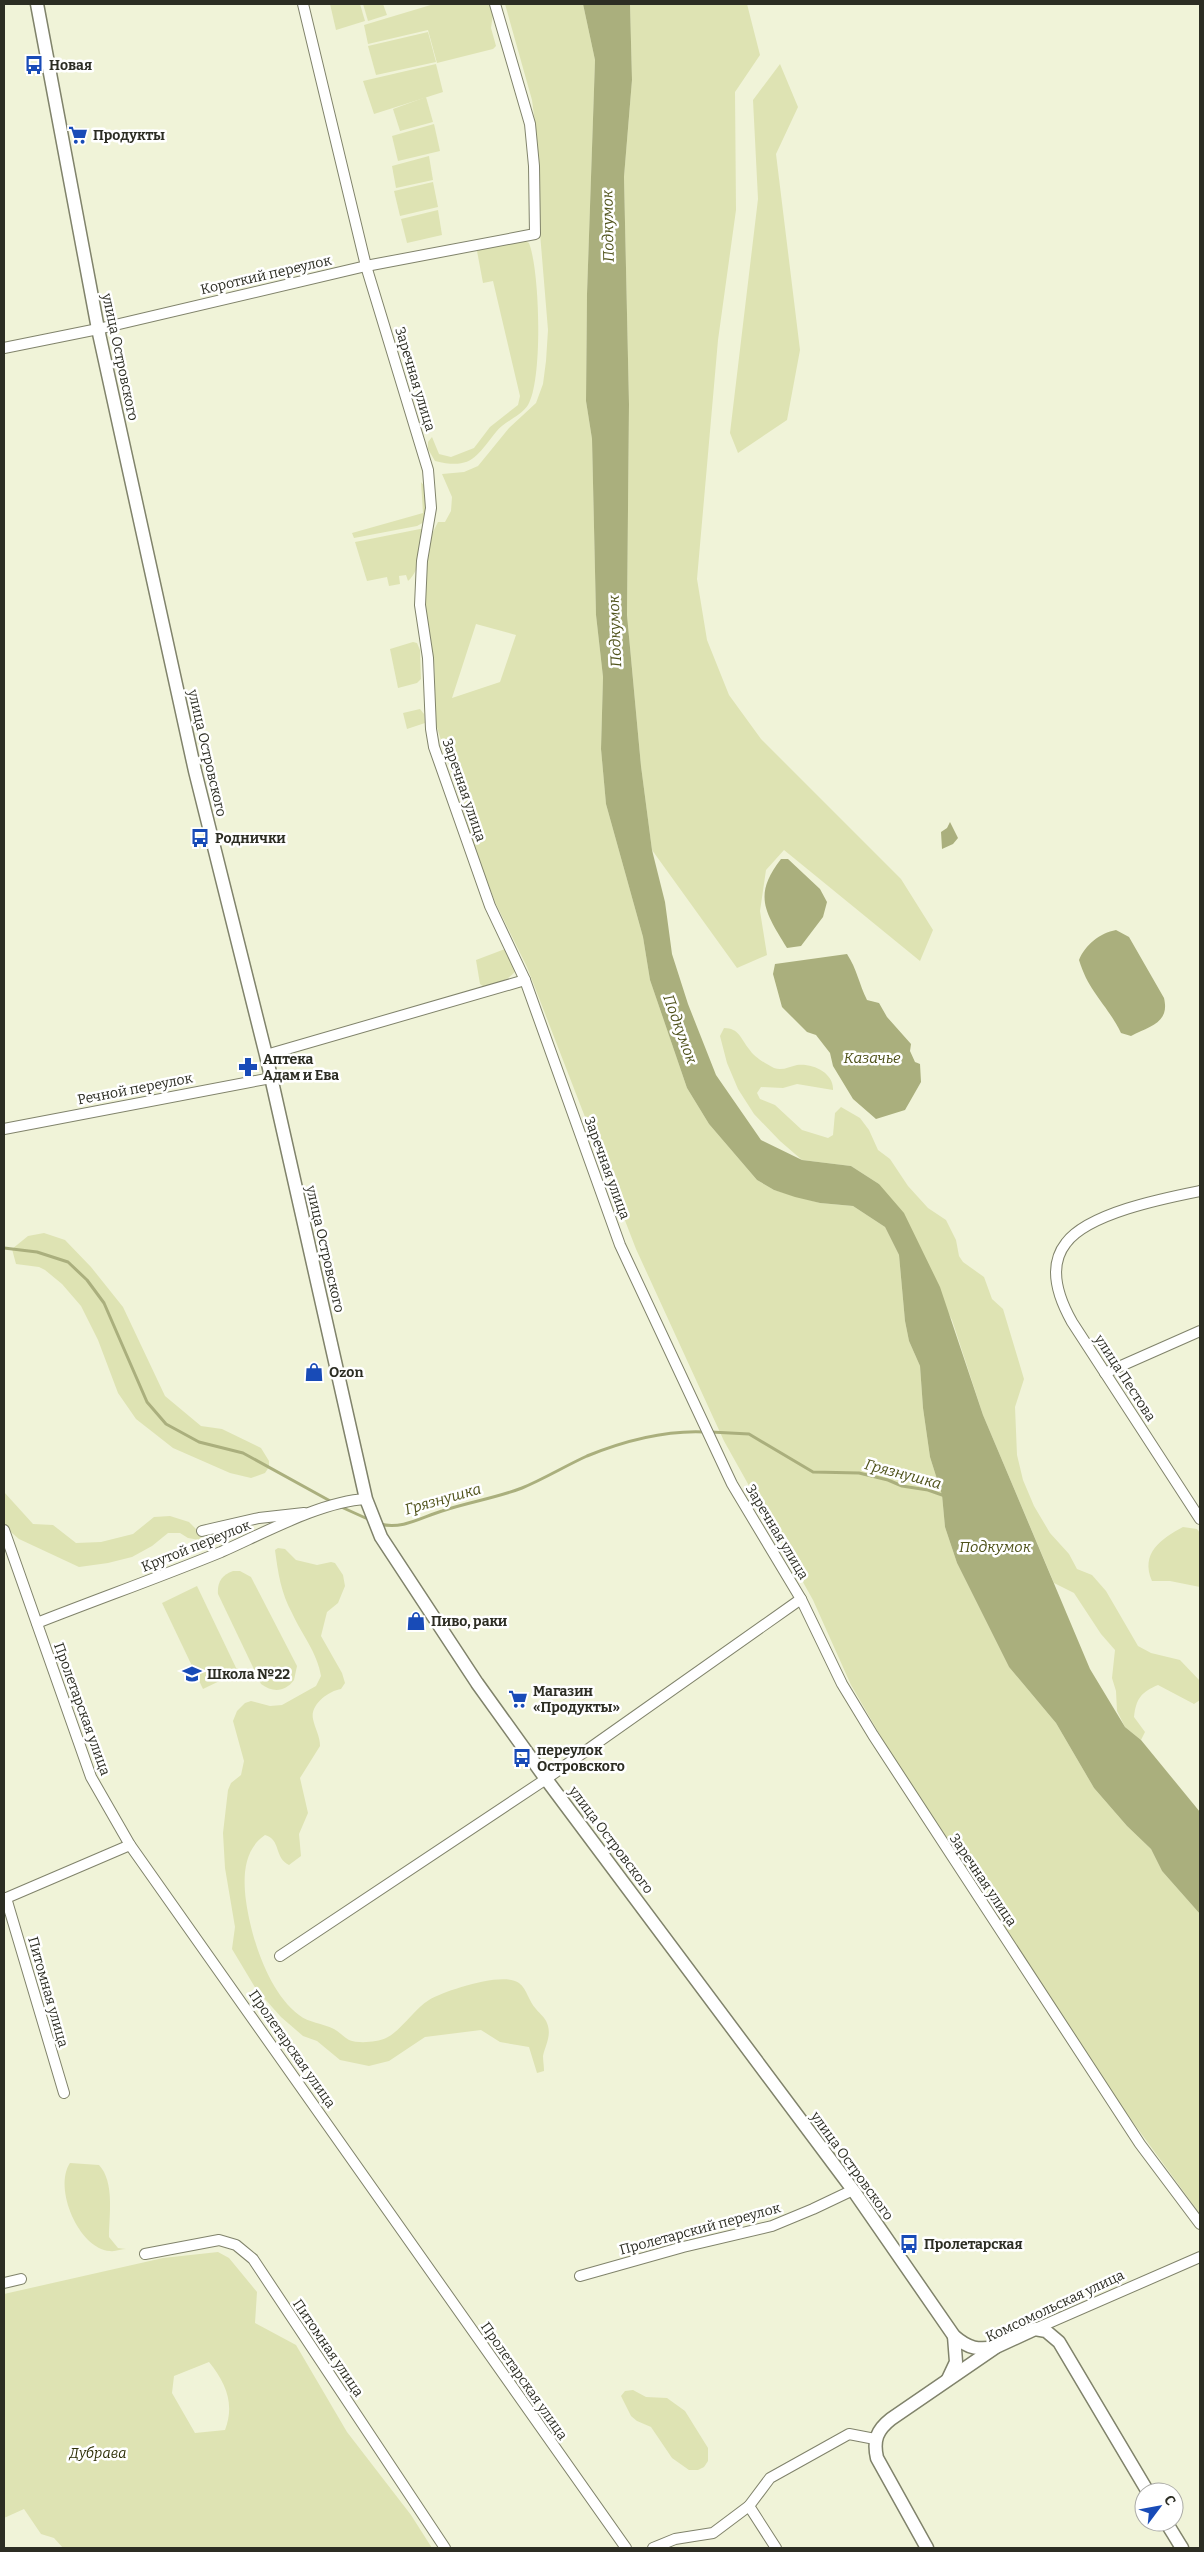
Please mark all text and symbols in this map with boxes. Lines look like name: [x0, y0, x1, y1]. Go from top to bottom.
bus stop icon: Новая: [23, 54, 45, 76]
place label: Новая: [49, 57, 92, 74]
supermarket icon: Продукты: [67, 124, 89, 146]
place label: Продукты: [93, 127, 165, 144]
water label: Подкумок: [598, 189, 618, 262]
street label: Короткий переулок: [199, 251, 334, 298]
street label: улица Островского: [98, 291, 142, 422]
street label: Заречная улица: [391, 325, 439, 433]
water label: Подкумок: [605, 594, 625, 667]
street label: улица Островского: [184, 687, 230, 818]
street label: Заречная улица: [438, 736, 490, 844]
bus stop icon: Роднички: [189, 827, 211, 849]
place label: Роднички: [215, 830, 286, 847]
water label: Подкумок: [659, 992, 701, 1067]
water label: Казачье: [844, 1049, 901, 1067]
place label: Аптека Адам и Ева: [263, 1051, 339, 1084]
pharmacy icon: Аптека Адам и Ева: [237, 1056, 259, 1078]
street label: Речной переулок: [76, 1069, 195, 1109]
street label: Заречная улица: [581, 1114, 634, 1222]
street label: улица Островского: [302, 1183, 348, 1314]
street label: улица Пестова: [1090, 1331, 1160, 1425]
shop icon: Ozon: [303, 1361, 325, 1383]
place label: Ozon: [329, 1364, 363, 1381]
water label: Грязнушка: [863, 1455, 943, 1493]
water label: Грязнушка: [403, 1480, 483, 1518]
street label: Заречная улица: [742, 1481, 812, 1583]
street label: Крутой переулок: [139, 1516, 254, 1576]
water label: Подкумок: [959, 1538, 1032, 1556]
shop icon: Пиво, раки: [405, 1610, 427, 1632]
place label: Пиво, раки: [431, 1613, 508, 1630]
street label: Пролетарская улица: [50, 1640, 114, 1778]
school or university icon: Школа №22: [181, 1663, 203, 1685]
place label: Школа №22: [207, 1666, 290, 1683]
place label: Магазин «Продукты»: [533, 1683, 620, 1716]
supermarket icon: Магазин «Продукты»: [507, 1688, 529, 1710]
place label: переулок Островского: [537, 1742, 625, 1775]
bus stop icon: переулок Островского: [511, 1747, 533, 1769]
street label: улица Островского: [565, 1782, 657, 1897]
street label: Заречная улица: [946, 1830, 1020, 1930]
street label: Питомная улица: [24, 1935, 72, 2050]
street label: Пролетарская улица: [245, 1987, 339, 2112]
street label: улица Островского: [806, 2108, 897, 2224]
street label: Пролетарский переулок: [618, 2199, 783, 2259]
bus stop icon: Пролетарская: [898, 2233, 920, 2255]
place label: Пролетарская: [924, 2236, 1023, 2253]
street label: Комсомольская улица: [983, 2266, 1127, 2346]
street label: Питомная улица: [289, 2296, 367, 2400]
street label: Пролетарская улица: [477, 2319, 571, 2444]
park label: Дубрава: [69, 2445, 126, 2462]
north arrow: [1134, 2482, 1184, 2532]
text: С: [1160, 2492, 1179, 2509]

